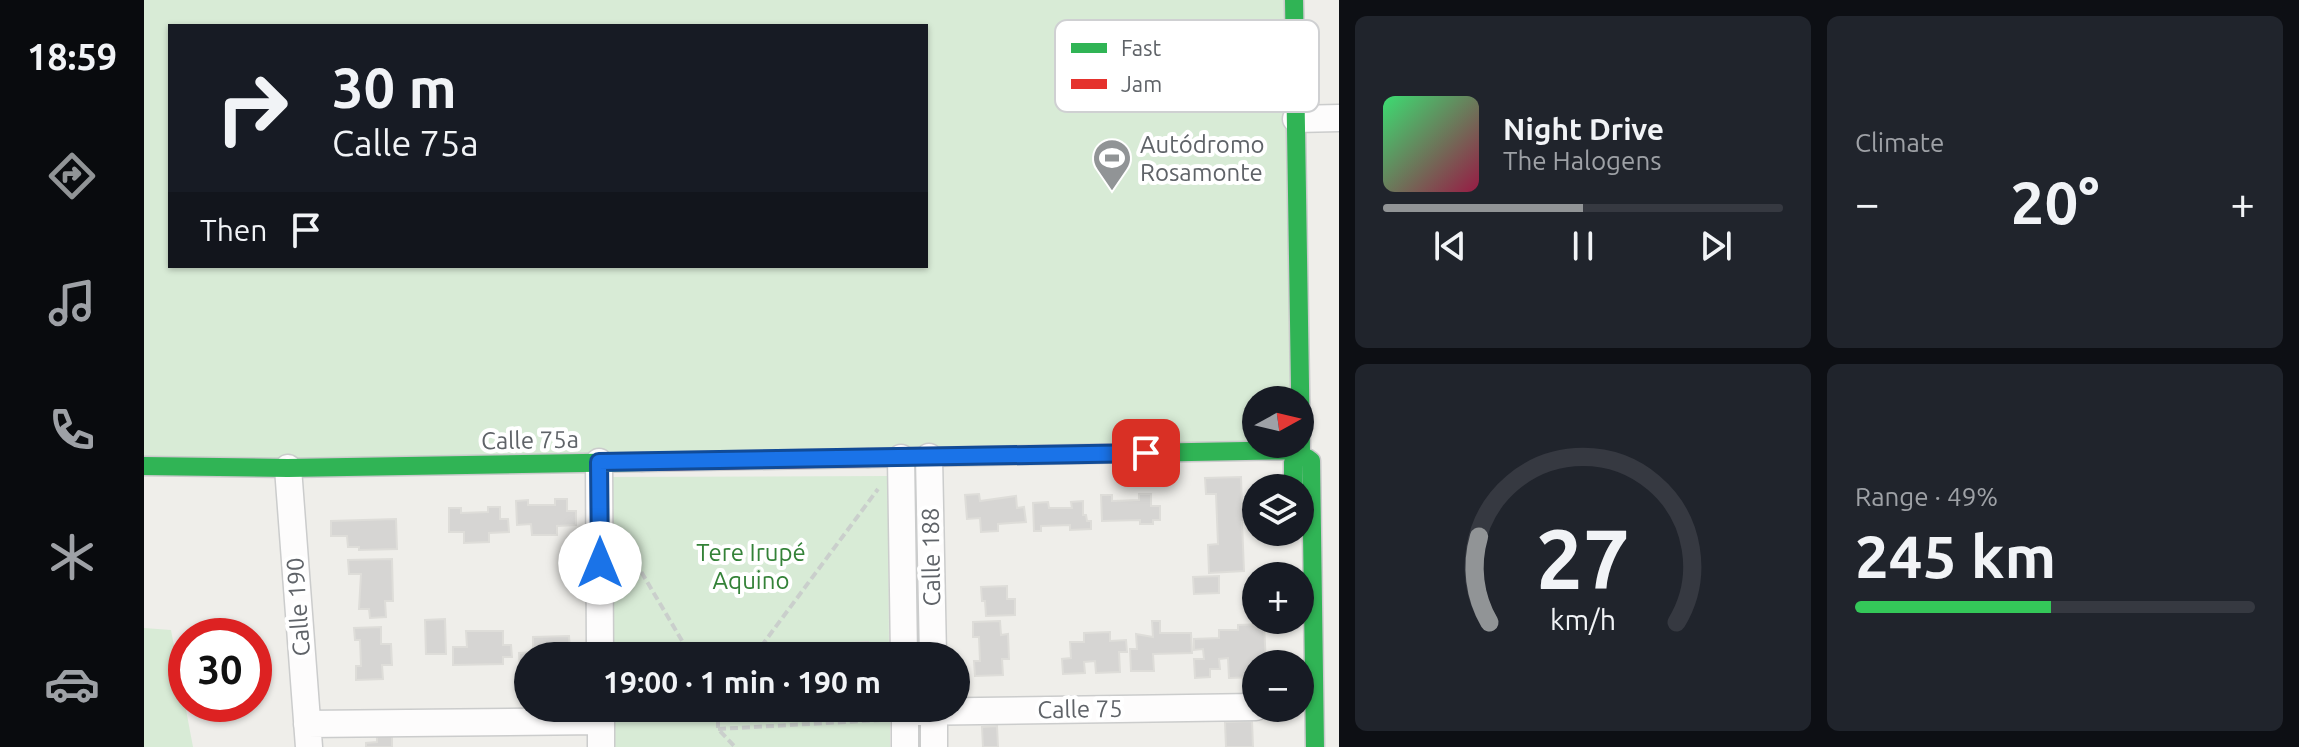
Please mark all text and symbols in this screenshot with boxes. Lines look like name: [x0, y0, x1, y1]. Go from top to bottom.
legend: [1055, 20, 1319, 112]
text: Fast: [1121, 35, 1162, 60]
text: 18:59: [27, 36, 117, 77]
icon: right: [200, 56, 304, 160]
text: 30 m: [332, 56, 457, 119]
text: Jam: [1121, 71, 1162, 96]
text: Night Drive: [1503, 112, 1664, 146]
text: Calle 75a: [332, 122, 479, 163]
text: Climate: [1855, 128, 1944, 157]
place label: Autódromo Rosamonte: [1140, 131, 1265, 186]
sports icon: Autódromo Rosamonte: [1091, 137, 1133, 192]
text: The Halogens: [1503, 146, 1662, 175]
icon: directions: [44, 148, 100, 204]
text: 20°: [2011, 168, 2099, 235]
text: −: [1855, 178, 1880, 227]
text: +: [2230, 178, 2255, 227]
icon: arrive: [284, 208, 328, 252]
text: Then: [200, 213, 268, 247]
icon: previous: [1428, 224, 1472, 268]
icon: pause: [1561, 224, 1605, 268]
icon: next: [1694, 224, 1738, 268]
icon: music: [44, 275, 100, 331]
north arrow: [1242, 386, 1314, 458]
map controls: [1242, 386, 1314, 722]
icon: phone: [44, 402, 100, 458]
pin: [1112, 419, 1180, 487]
street label: Calle 75a: [481, 426, 579, 454]
icon: arrive: [1124, 431, 1168, 475]
button: layers: [1242, 474, 1314, 546]
text: Range · 49%: [1855, 482, 1998, 511]
street label: Calle 188: [917, 507, 945, 607]
text: 27: [1536, 511, 1630, 605]
position arrow: [558, 521, 642, 605]
text: 245 km: [1855, 522, 2056, 589]
icon: climate: [44, 529, 100, 585]
park label: Tere Irupé Aquino: [696, 539, 806, 594]
street label: Calle 190: [281, 557, 315, 657]
button: +: [1242, 562, 1314, 634]
text: km/h: [1550, 603, 1616, 635]
speed limit sign: 30: [168, 618, 272, 722]
button: −: [1242, 650, 1314, 722]
icon: car: [44, 656, 100, 712]
text: 19:00 · 1 min · 190 m: [603, 665, 881, 699]
street label: Calle 75: [1037, 695, 1123, 723]

